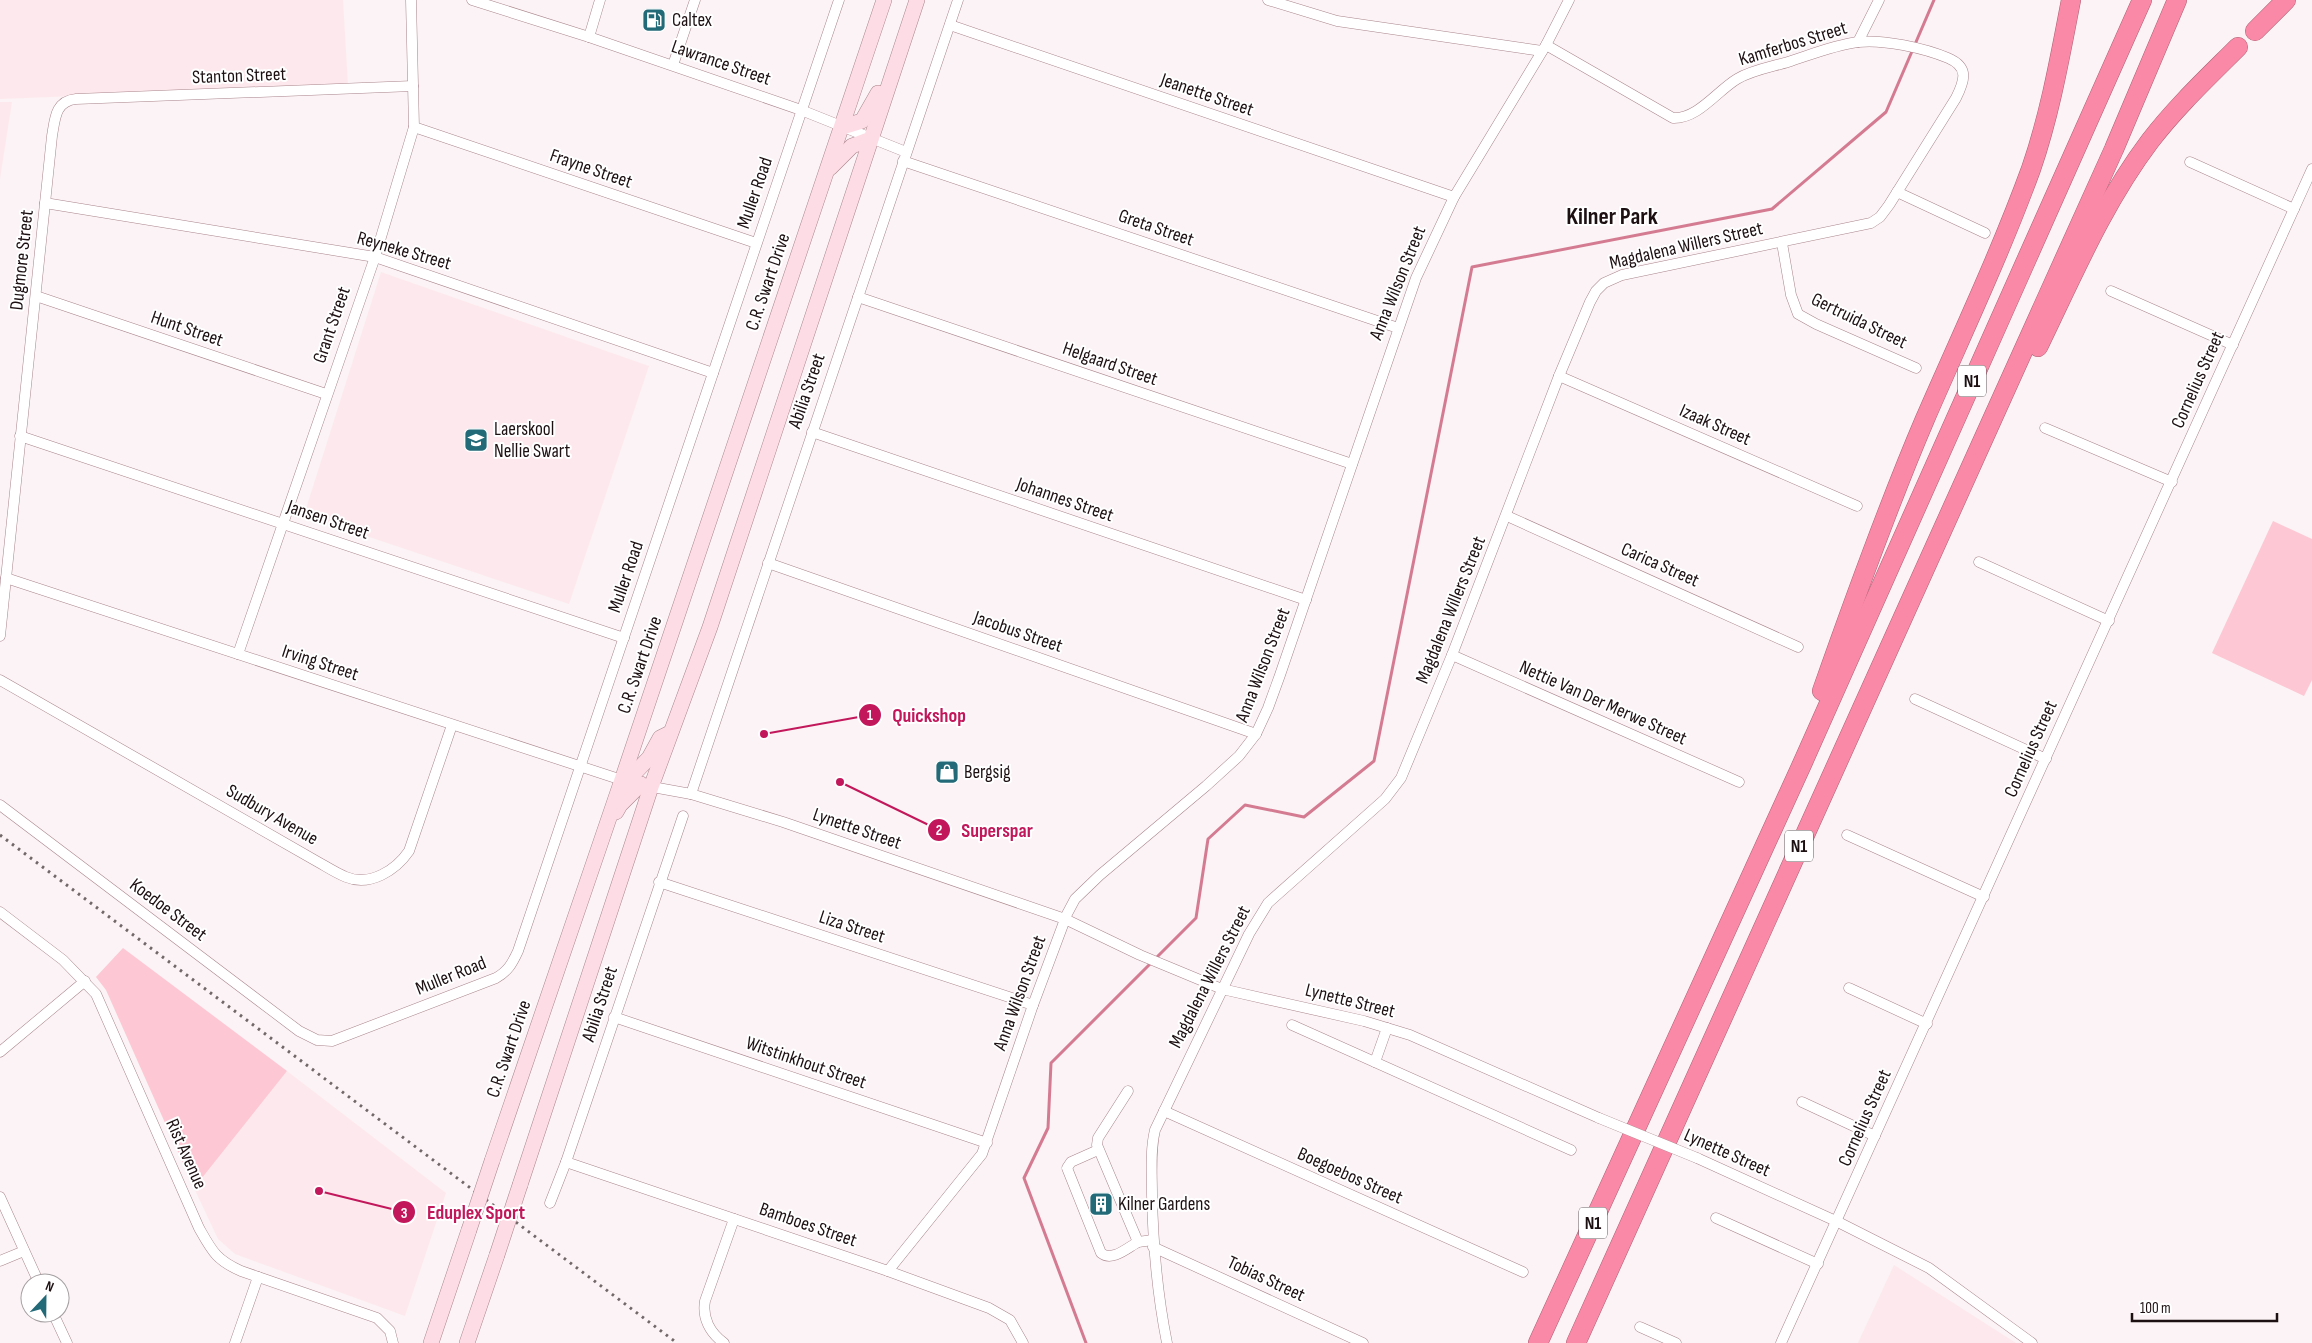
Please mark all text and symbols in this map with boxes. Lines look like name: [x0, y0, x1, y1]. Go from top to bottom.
fuel station icon: Caltex: [641, 7, 667, 33]
place label: Caltex: [672, 9, 712, 32]
street label: Kamferbos Street: [1736, 17, 1850, 71]
street label: Lawrance Street: [668, 35, 774, 91]
street label: Stanton Street: [192, 63, 287, 89]
street label: Jeanette Street: [1157, 68, 1257, 122]
street label: Frayne Street: [547, 144, 635, 194]
street label: Muller Road: [732, 154, 778, 232]
district label: Kilner Park: [1566, 202, 1658, 231]
street label: Greta Street: [1115, 204, 1197, 252]
street label: Dugmore Street: [5, 208, 39, 311]
street label: Magdalena Willers Street: [1607, 217, 1765, 275]
street label: Anna Wilson Street: [1364, 223, 1431, 344]
street label: Reyneke Street: [354, 227, 454, 275]
street label: C.R. Swart Drive: [741, 230, 795, 334]
street label: Grant Street: [308, 284, 356, 366]
street label: Gertruida Street: [1807, 288, 1911, 354]
street label: Hunt Street: [148, 306, 226, 352]
street label: Cornelius Street: [2166, 328, 2230, 432]
street label: Helgaard Street: [1059, 337, 1161, 391]
street label: Abilia Street: [783, 350, 831, 432]
road number: N1: [1958, 366, 1986, 396]
street label: Izaak Street: [1676, 399, 1754, 451]
place label: Laerskool Nellie Swart: [494, 418, 571, 463]
school or university icon: Laerskool Nellie Swart: [463, 427, 489, 453]
street label: Johannes Street: [1013, 472, 1117, 527]
street label: Jansen Street: [283, 495, 372, 545]
street label: Magdalena Willers Street: [1411, 533, 1491, 687]
street label: Muller Road: [603, 538, 649, 616]
street label: Carica Street: [1617, 538, 1703, 592]
street label: Anna Wilson Street: [1230, 604, 1295, 726]
street label: Jacobus Street: [970, 606, 1066, 658]
street label: C.R. Swart Drive: [613, 613, 667, 717]
street label: Irving Street: [279, 640, 361, 686]
street label: Nettie Van Der Merwe Street: [1516, 656, 1691, 750]
street label: Cornelius Street: [1999, 697, 2063, 801]
callout: Quickshop: [857, 698, 976, 733]
text: Quickshop: [892, 704, 966, 728]
text: 1: [867, 706, 873, 725]
shop icon: Bergsig: [934, 759, 960, 785]
place label: Bergsig: [964, 761, 1011, 784]
street label: Sudbury Avenue: [222, 779, 322, 851]
street label: Lynette Street: [810, 803, 904, 855]
callout: Superspar: [926, 812, 1043, 847]
text: Superspar: [961, 819, 1033, 843]
text: 2: [936, 821, 942, 840]
road number: N1: [1785, 830, 1813, 861]
street label: Koedoe Street: [125, 874, 211, 946]
street label: Magdalena Willers Street: [1164, 902, 1256, 1052]
street label: Liza Street: [816, 906, 888, 948]
street label: Anna Wilson Street: [988, 932, 1051, 1054]
street label: Muller Road: [412, 951, 490, 1001]
street label: Abilia Street: [577, 963, 623, 1045]
street label: Lynette Street: [1303, 979, 1398, 1023]
street label: C.R. Swart Drive: [482, 997, 536, 1101]
street label: Witstinkhout Street: [743, 1032, 869, 1094]
street label: Cornelius Street: [1833, 1066, 1897, 1170]
street label: Rist Avenue: [160, 1115, 212, 1193]
street label: Lynette Street: [1680, 1124, 1774, 1182]
street label: Boegoebos Street: [1294, 1143, 1406, 1210]
building icon: Kilner Gardens: [1088, 1191, 1114, 1217]
place label: Kilner Gardens: [1118, 1193, 1211, 1216]
callout: Eduplex Sport: [392, 1195, 535, 1230]
street label: Bamboes Street: [756, 1198, 860, 1252]
text: Eduplex Sport: [427, 1201, 525, 1225]
text: 3: [401, 1204, 408, 1223]
road number: N1: [1579, 1208, 1607, 1238]
street label: Tobias Street: [1224, 1251, 1309, 1307]
north arrow: [20, 1273, 70, 1323]
text: N: [43, 1277, 56, 1296]
scale bar: [2132, 1290, 2277, 1322]
text: 100 m: [2140, 1299, 2171, 1318]

